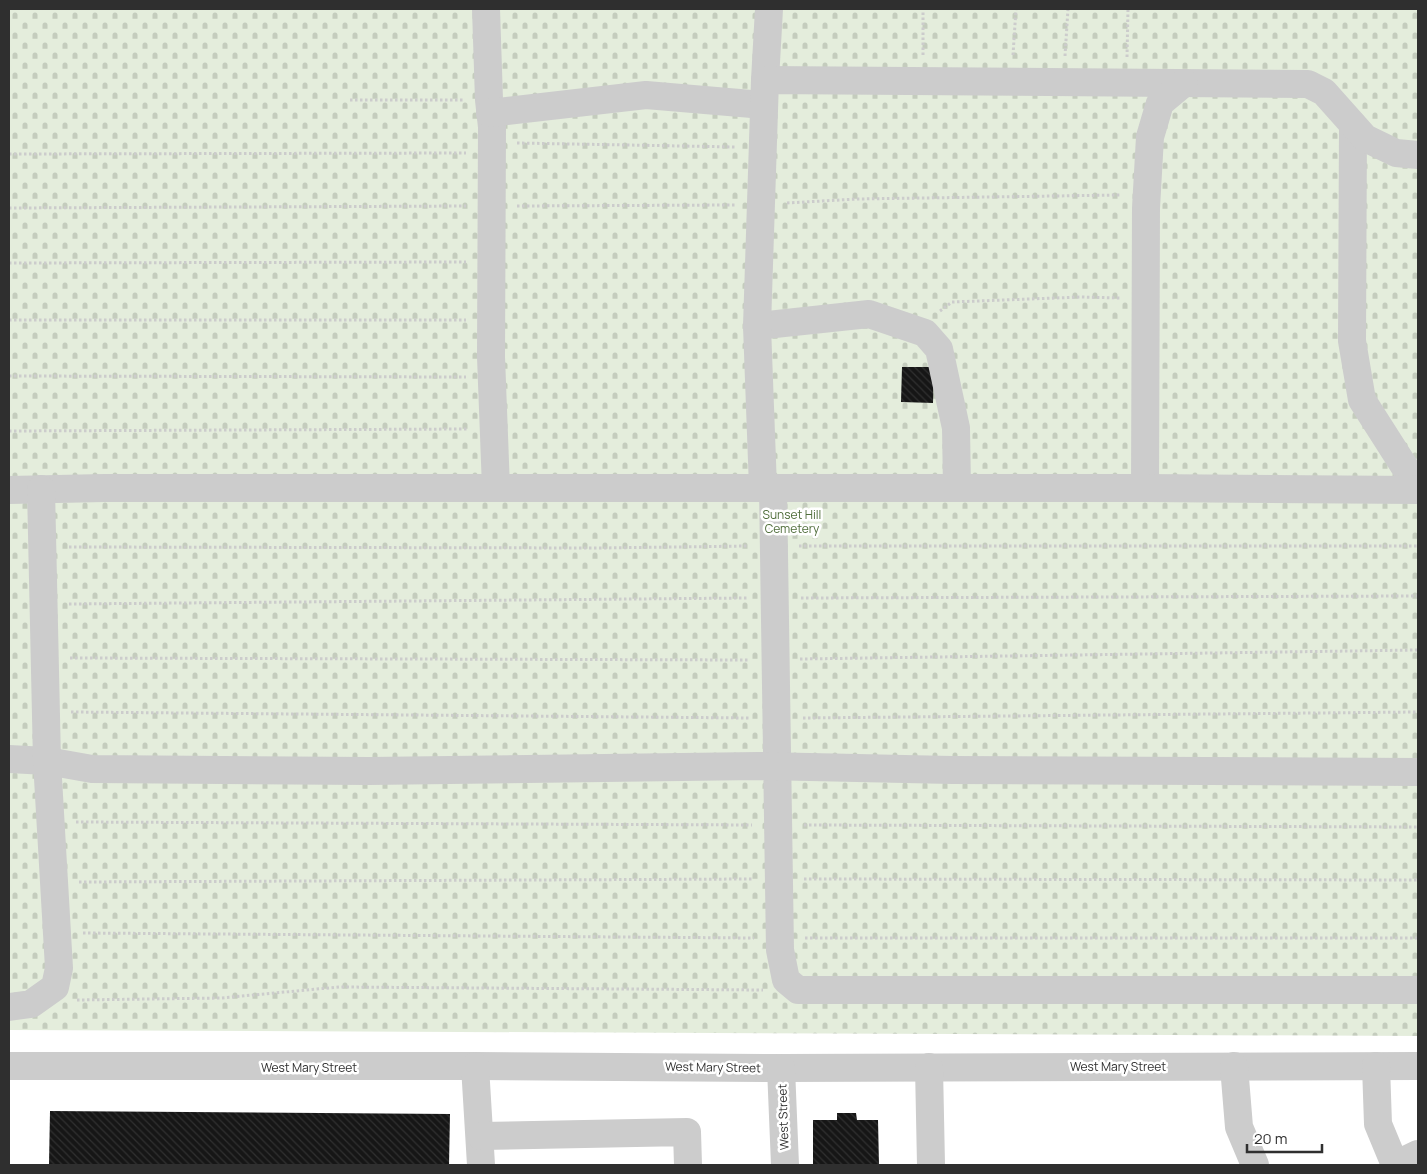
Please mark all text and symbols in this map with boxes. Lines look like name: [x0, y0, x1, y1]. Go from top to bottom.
park label: Sunset Hill Cemetery: [763, 506, 821, 537]
street label: West Mary Street: [665, 1058, 761, 1076]
street label: West Mary Street: [1070, 1058, 1166, 1075]
street label: West Mary Street: [261, 1059, 357, 1076]
street label: West Street: [773, 1083, 793, 1150]
scale bar: [1247, 1122, 1322, 1154]
text: 20 m: [1254, 1128, 1287, 1149]

